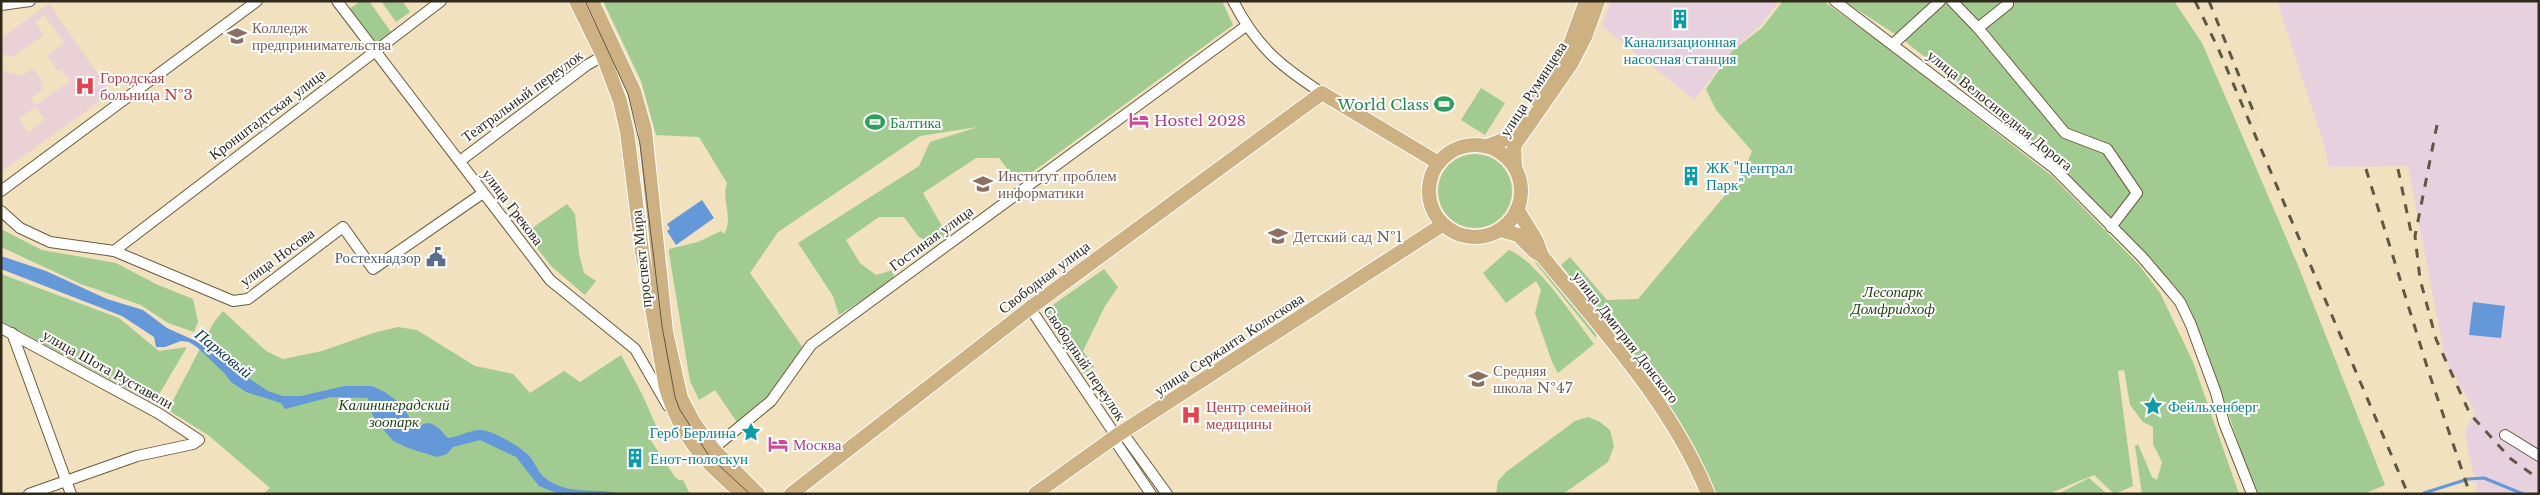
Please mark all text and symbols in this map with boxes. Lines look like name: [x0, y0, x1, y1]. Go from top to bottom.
building icon: Канализационная насосная станция: [1669, 8, 1691, 30]
place label: Колледж предпринимательства: [252, 18, 392, 54]
school or university icon: Колледж предпринимательства: [226, 25, 248, 47]
place label: Канализационная насосная станция: [1624, 32, 1736, 68]
street label: улица Румянцева: [1495, 38, 1571, 140]
street label: Театральный переулок: [458, 45, 587, 146]
street label: улица Велосипедная Дорога: [1923, 45, 2077, 175]
street label: Кронштадтская улица: [205, 64, 329, 164]
place label: Городская больница №3: [100, 68, 193, 104]
hospital icon: Городская больница №3: [74, 75, 96, 97]
sports icon: World Class: [1433, 93, 1455, 115]
place label: World Class: [1336, 95, 1429, 114]
hotel icon: Hostel 2028: [1128, 109, 1150, 131]
sports icon: Балтика: [864, 111, 886, 133]
place label: Hostel 2028: [1154, 111, 1246, 130]
place label: Балтика: [890, 113, 942, 132]
place label: ЖК "Централ Парк": [1706, 158, 1793, 194]
street label: улица Грекова: [478, 165, 548, 249]
building icon: ЖК "Централ Парк": [1680, 165, 1702, 187]
place label: Институт проблем информатики: [998, 166, 1117, 202]
school or university icon: Институт проблем информатики: [972, 173, 994, 195]
street label: Гостиная улица: [885, 201, 977, 275]
street label: проспект Мира: [626, 209, 656, 309]
street label: улица Носова: [236, 223, 318, 290]
school or university icon: Детский сад №1: [1267, 225, 1289, 247]
place label: Детский сад №1: [1293, 227, 1403, 246]
street label: Свободная улица: [994, 236, 1094, 318]
public building icon: Ростехнадзор: [425, 246, 447, 268]
place label: Ростехнадзор: [335, 248, 421, 267]
street label: улица Дмитрия Донского: [1569, 267, 1683, 407]
park label: Лесопарк Домфридхоф: [1849, 282, 1935, 318]
street label: улица Сержанта Колоскова: [1151, 288, 1308, 400]
street label: Свободный переулок: [1039, 302, 1131, 425]
water label: Парковый: [190, 323, 257, 382]
street label: улица Шота Руставели: [39, 325, 177, 413]
place label: Средняя школа №47: [1493, 361, 1573, 397]
school or university icon: Средняя школа №47: [1467, 368, 1489, 390]
park label: Калининградский зоопарк: [338, 395, 450, 431]
place icon: Фейльхенберг: [2142, 395, 2164, 417]
place label: Центр семейной медицины: [1206, 397, 1311, 433]
place label: Фейльхенберг: [2168, 397, 2258, 416]
hospital icon: Центр семейной медицины: [1180, 404, 1202, 426]
place icon: Герб Берлина: [740, 421, 762, 443]
place label: Герб Берлина: [650, 423, 736, 442]
hotel icon: Москва: [767, 433, 789, 455]
place label: Москва: [793, 435, 842, 454]
building icon: Енот-полоскун: [624, 447, 646, 469]
place label: Енот-полоскун: [650, 449, 748, 468]

